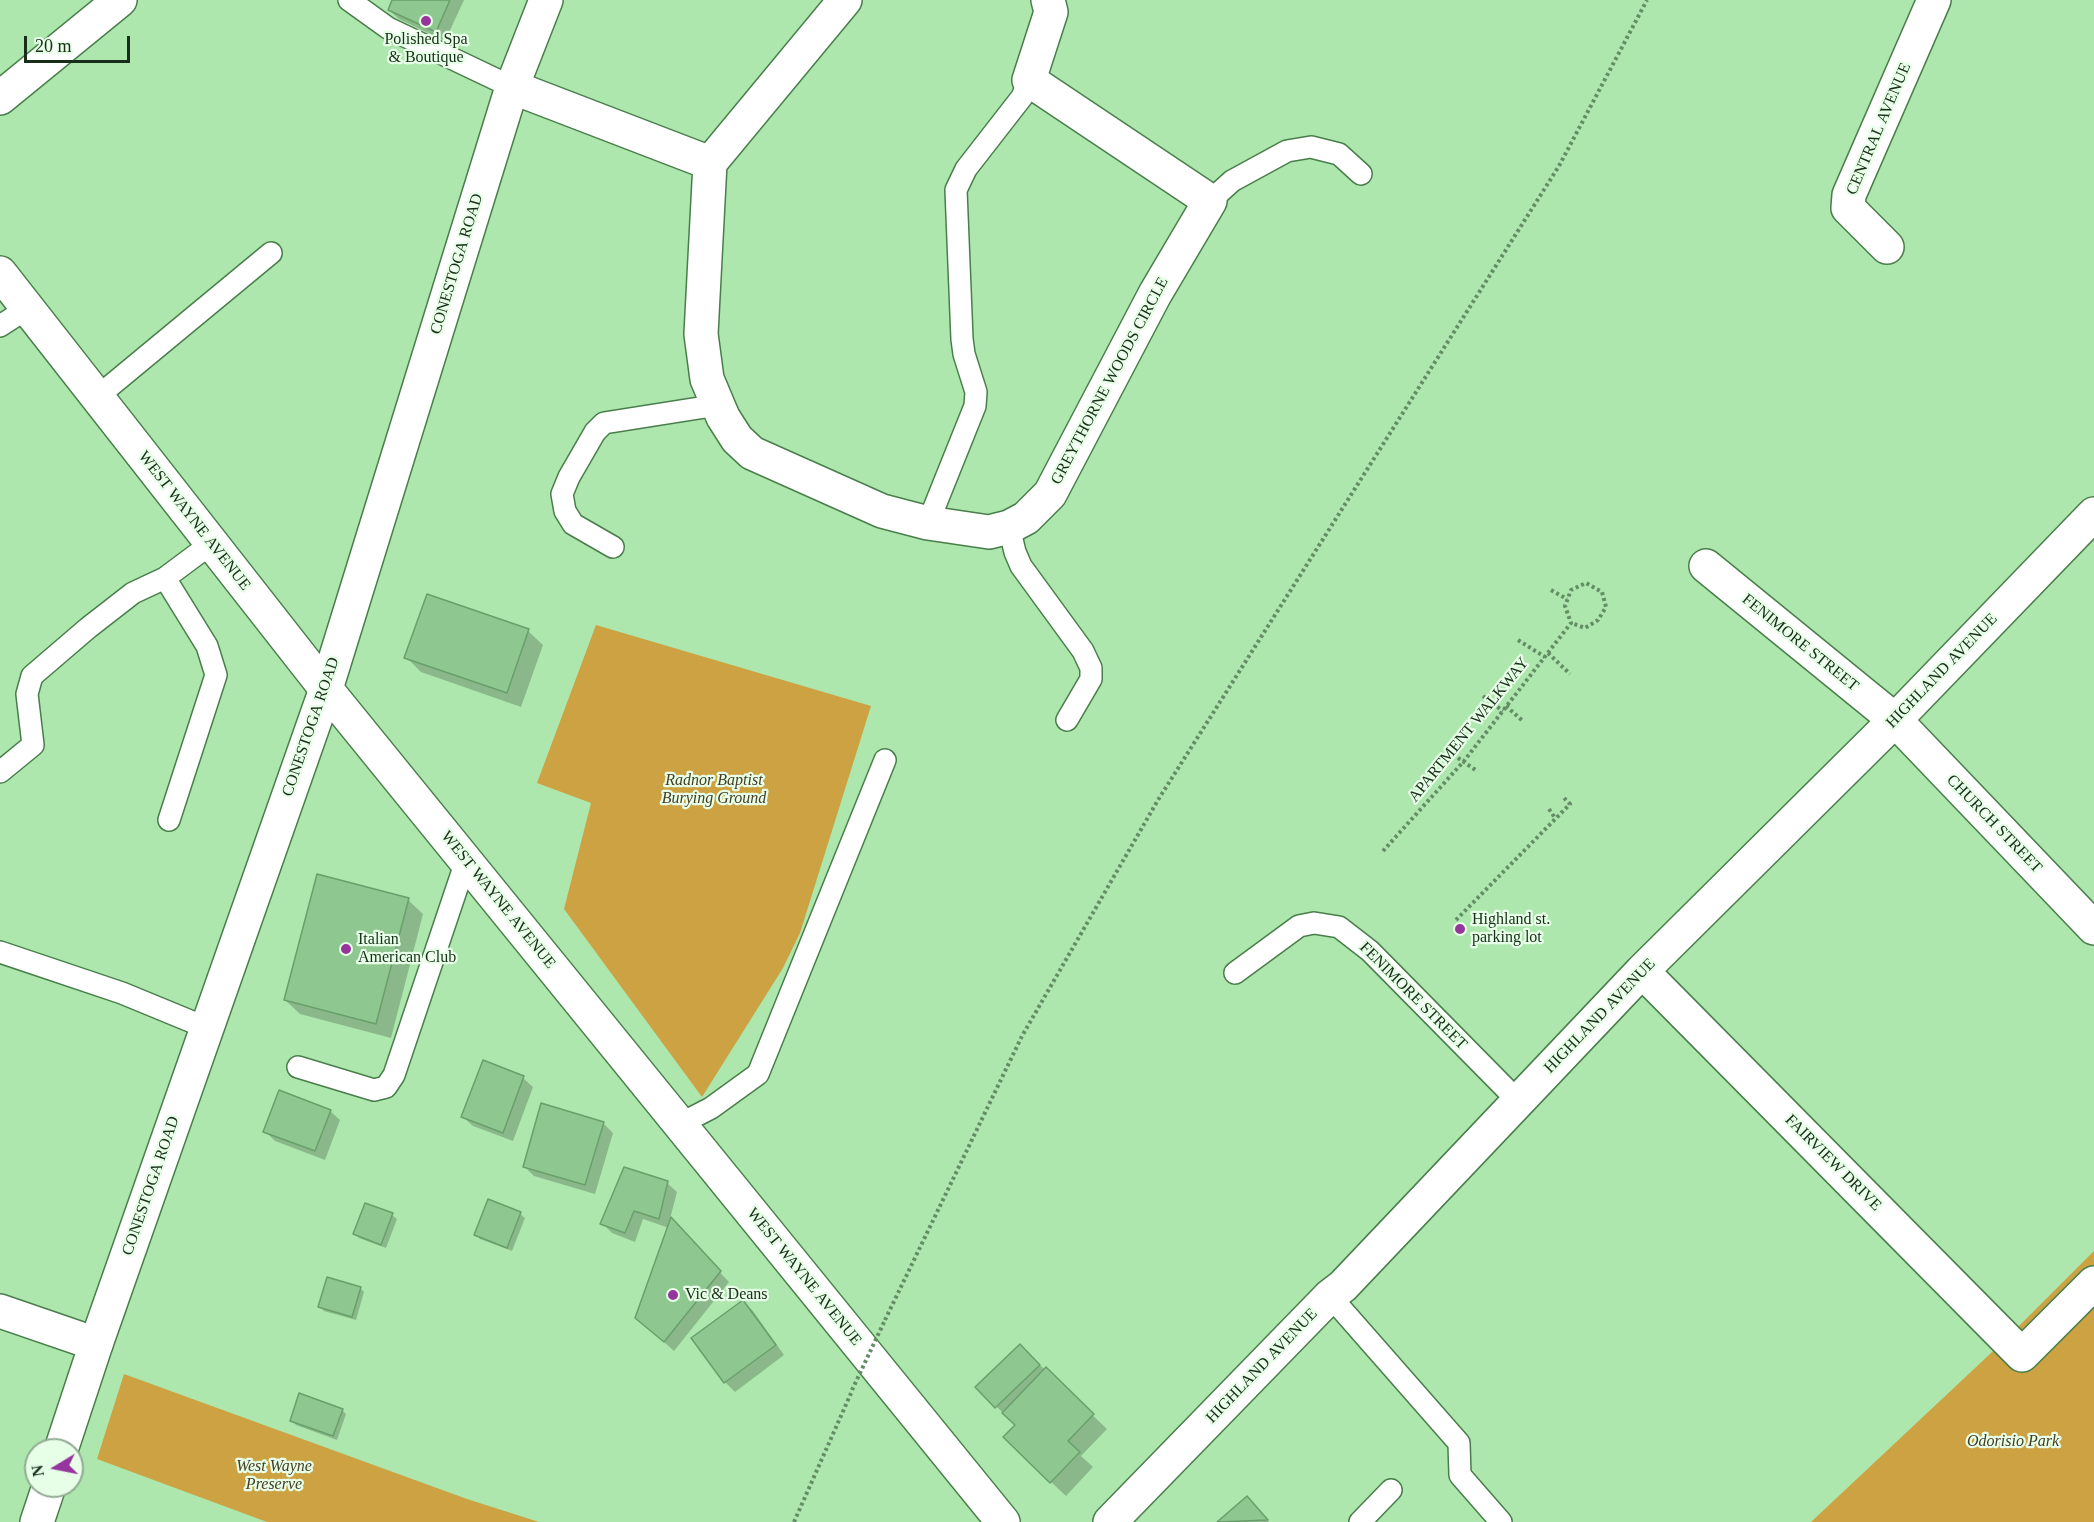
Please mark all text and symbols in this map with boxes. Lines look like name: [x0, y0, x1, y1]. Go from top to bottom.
marker: Polished Spa & Boutique: [419, 14, 433, 28]
scale bar: [27, 24, 134, 62]
place label: Polished Spa & Boutique: [384, 30, 468, 68]
text: 20 m: [35, 36, 72, 56]
street label: CENTRAL AVENUE: [1843, 60, 1915, 198]
street label: CONESTOGA ROAD: [426, 191, 488, 337]
street label: GREYTHORNE WOODS CIRCLE: [1047, 274, 1173, 488]
street label: WEST WAYNE AVENUE: [134, 447, 254, 595]
street label: FENIMORE STREET: [1738, 590, 1862, 696]
street label: HIGHLAND AVENUE: [1882, 610, 2002, 732]
street label: APARTMENT WALKWAY: [1405, 654, 1533, 806]
street label: CONESTOGA ROAD: [278, 655, 344, 799]
park label: Radnor Baptist Burying Ground: [662, 771, 766, 809]
street label: CHURCH STREET: [1942, 771, 2046, 877]
street label: WEST WAYNE AVENUE: [437, 827, 559, 973]
place label: Highland st. parking lot: [1472, 910, 1550, 948]
marker: Highland st. parking lot: [1453, 922, 1467, 936]
place label: Italian American Club: [358, 930, 456, 968]
street label: FENIMORE STREET: [1355, 938, 1471, 1054]
marker: Italian American Club: [339, 942, 353, 956]
street label: HIGHLAND AVENUE: [1540, 955, 1660, 1077]
street label: FAIRVIEW DRIVE: [1781, 1111, 1885, 1215]
street label: CONESTOGA ROAD: [118, 1114, 184, 1258]
street label: WEST WAYNE AVENUE: [743, 1204, 865, 1350]
place label: Vic & Deans: [685, 1285, 768, 1305]
marker: Vic & Deans: [666, 1288, 680, 1302]
street label: HIGHLAND AVENUE: [1202, 1305, 1322, 1427]
park label: Odorisio Park: [1967, 1432, 2059, 1452]
north arrow: [24, 1438, 84, 1498]
park label: West Wayne Preserve: [236, 1457, 312, 1495]
text: N: [28, 1464, 47, 1478]

